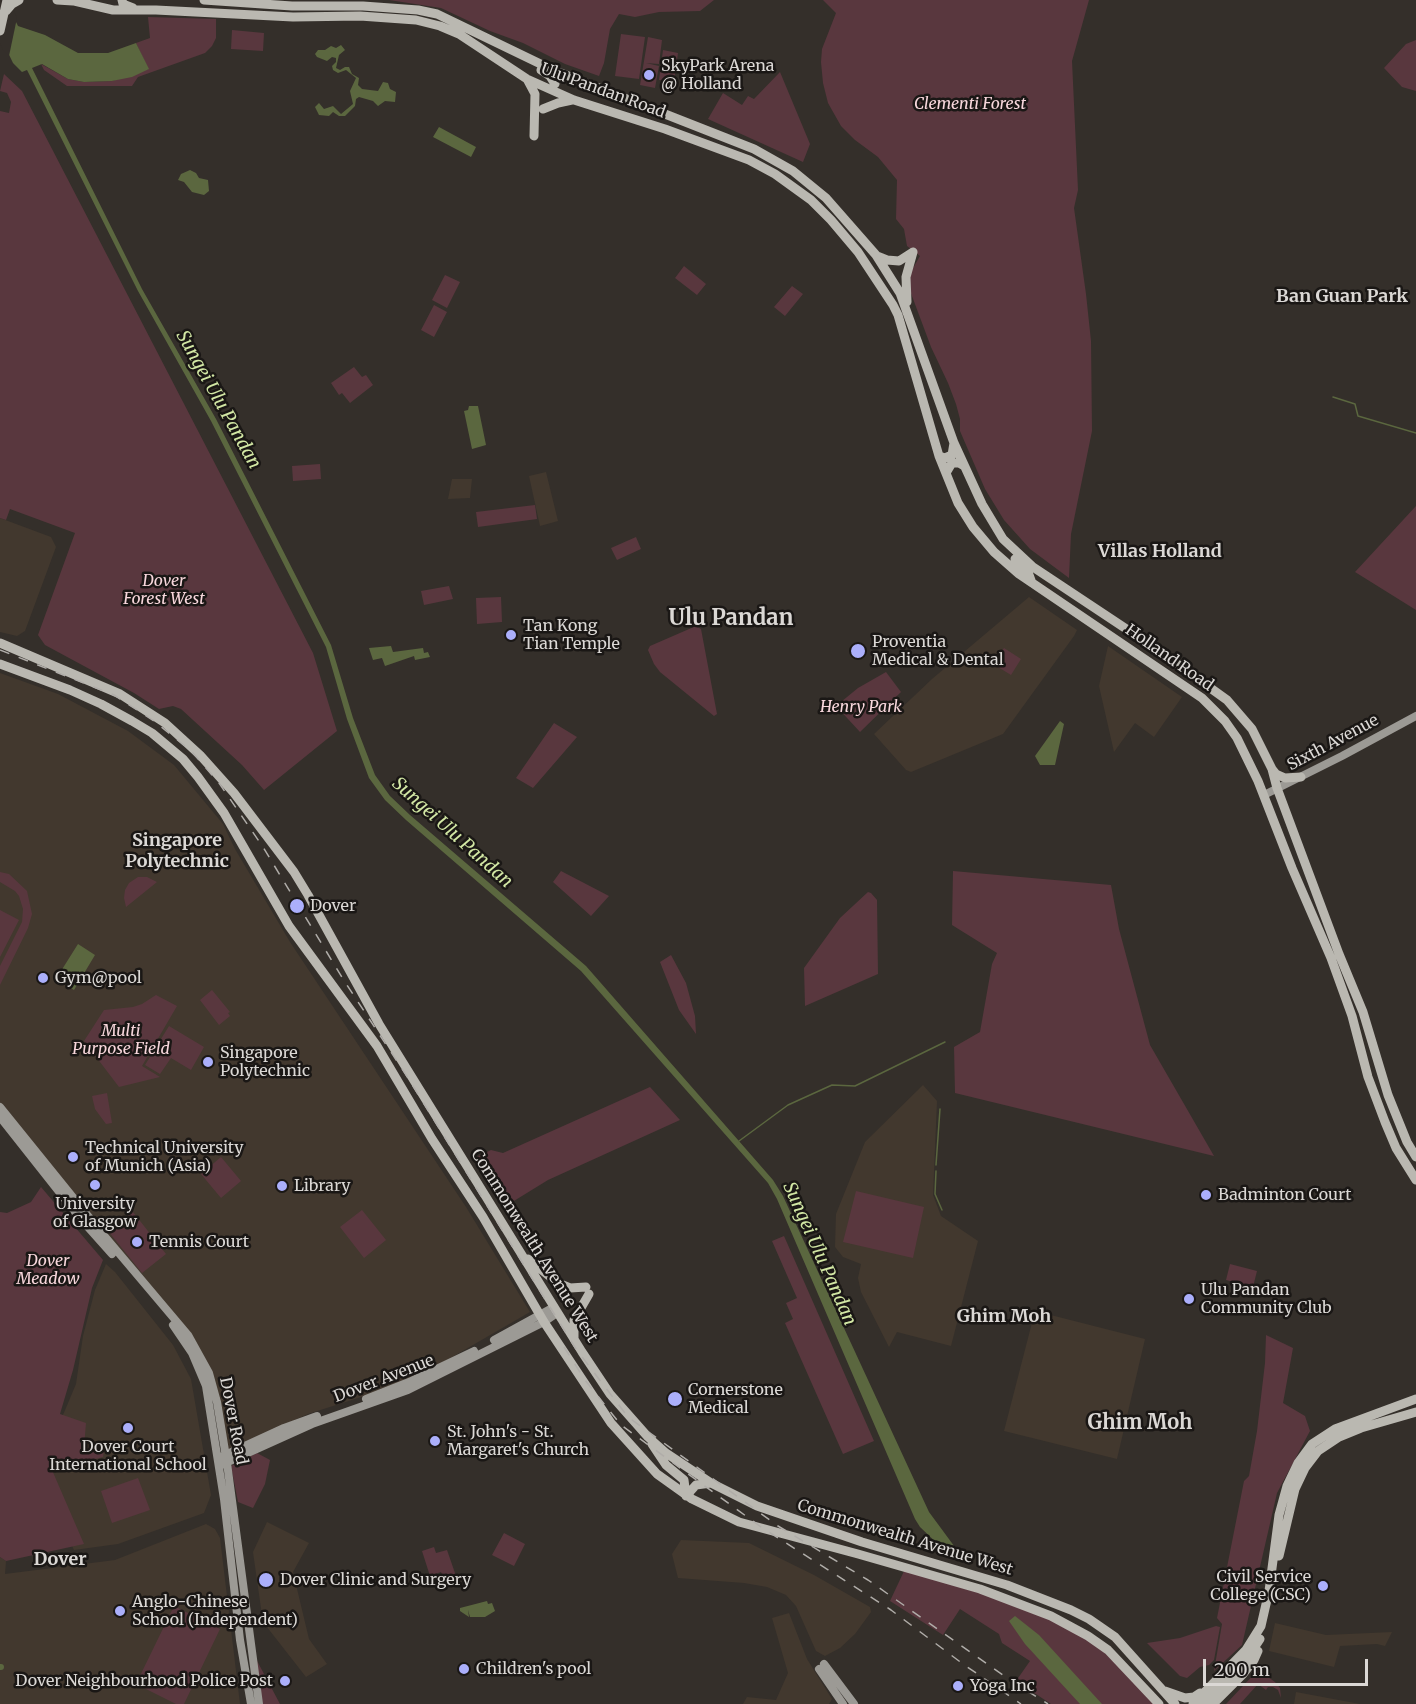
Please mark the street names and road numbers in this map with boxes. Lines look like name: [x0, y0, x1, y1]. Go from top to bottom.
street label: Ulu Pandan Road: [538, 60, 668, 122]
street label: Holland Road: [1121, 621, 1217, 695]
street label: Sixth Avenue: [1284, 711, 1382, 775]
street label: Commonwealth Avenue West: [466, 1146, 602, 1346]
street label: Dover Avenue: [331, 1351, 437, 1407]
street label: Dover Road: [215, 1376, 251, 1466]
street label: Commonwealth Avenue West: [795, 1496, 1015, 1580]

